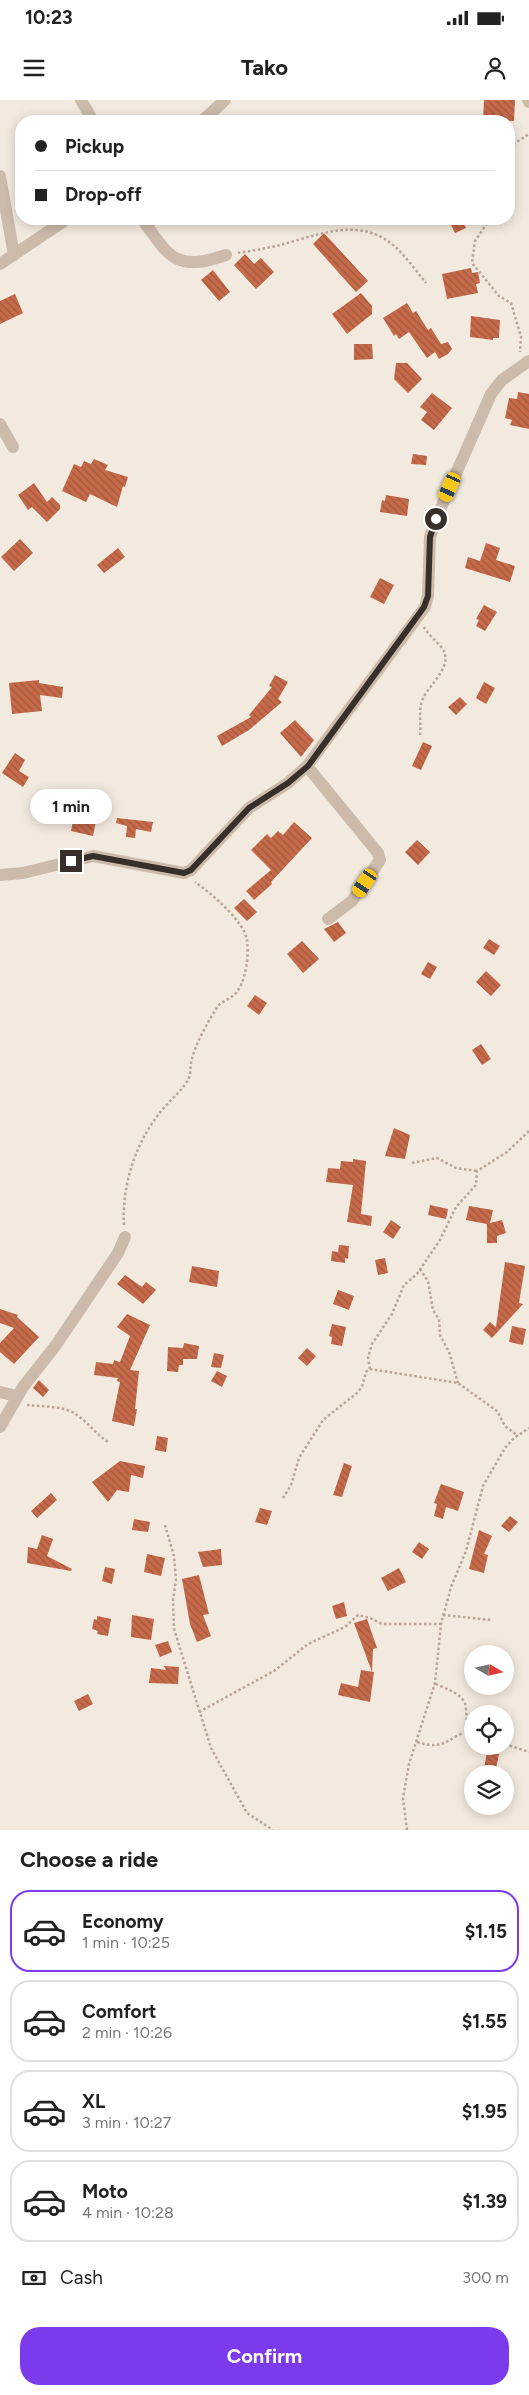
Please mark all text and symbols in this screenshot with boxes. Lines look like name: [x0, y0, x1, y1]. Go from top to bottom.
text: 10:23: [25, 6, 73, 29]
icon: menu: [20, 54, 48, 82]
text: Tako: [241, 54, 288, 81]
icon: person: [481, 54, 509, 82]
text: Pickup: [65, 135, 124, 158]
text: Drop-off: [65, 183, 142, 206]
car: [437, 470, 462, 504]
route start: [425, 508, 447, 530]
callout: 1 min: [30, 788, 112, 824]
text: 1 min: [52, 797, 90, 816]
route end: [60, 850, 82, 872]
car: [350, 866, 379, 900]
north arrow: [464, 1645, 514, 1695]
map controls: [464, 1645, 514, 1815]
button: locate: [464, 1705, 514, 1755]
button: layers: [464, 1765, 514, 1815]
text: Choose a ride: [20, 1846, 158, 1873]
icon: car: [22, 1909, 67, 1954]
text: Economy: [82, 1910, 164, 1933]
text: $1.15: [465, 1920, 507, 1943]
text: 1 min · 10:25: [82, 1933, 170, 1952]
icon: car: [22, 1999, 67, 2044]
text: Comfort: [82, 2000, 157, 2023]
text: $1.55: [462, 2010, 507, 2033]
text: 2 min · 10:26: [82, 2023, 172, 2042]
icon: car: [22, 2089, 67, 2134]
text: XL: [82, 2090, 105, 2113]
text: $1.95: [462, 2100, 507, 2123]
text: 3 min · 10:27: [82, 2113, 171, 2132]
icon: car: [22, 2179, 67, 2224]
text: Moto: [82, 2180, 128, 2203]
text: $1.39: [462, 2190, 507, 2213]
text: 4 min · 10:28: [82, 2203, 174, 2222]
icon: cash: [20, 2264, 48, 2292]
text: Cash: [60, 2266, 103, 2289]
text: 300 m: [462, 2268, 509, 2287]
button: Confirm: [20, 2327, 509, 2385]

